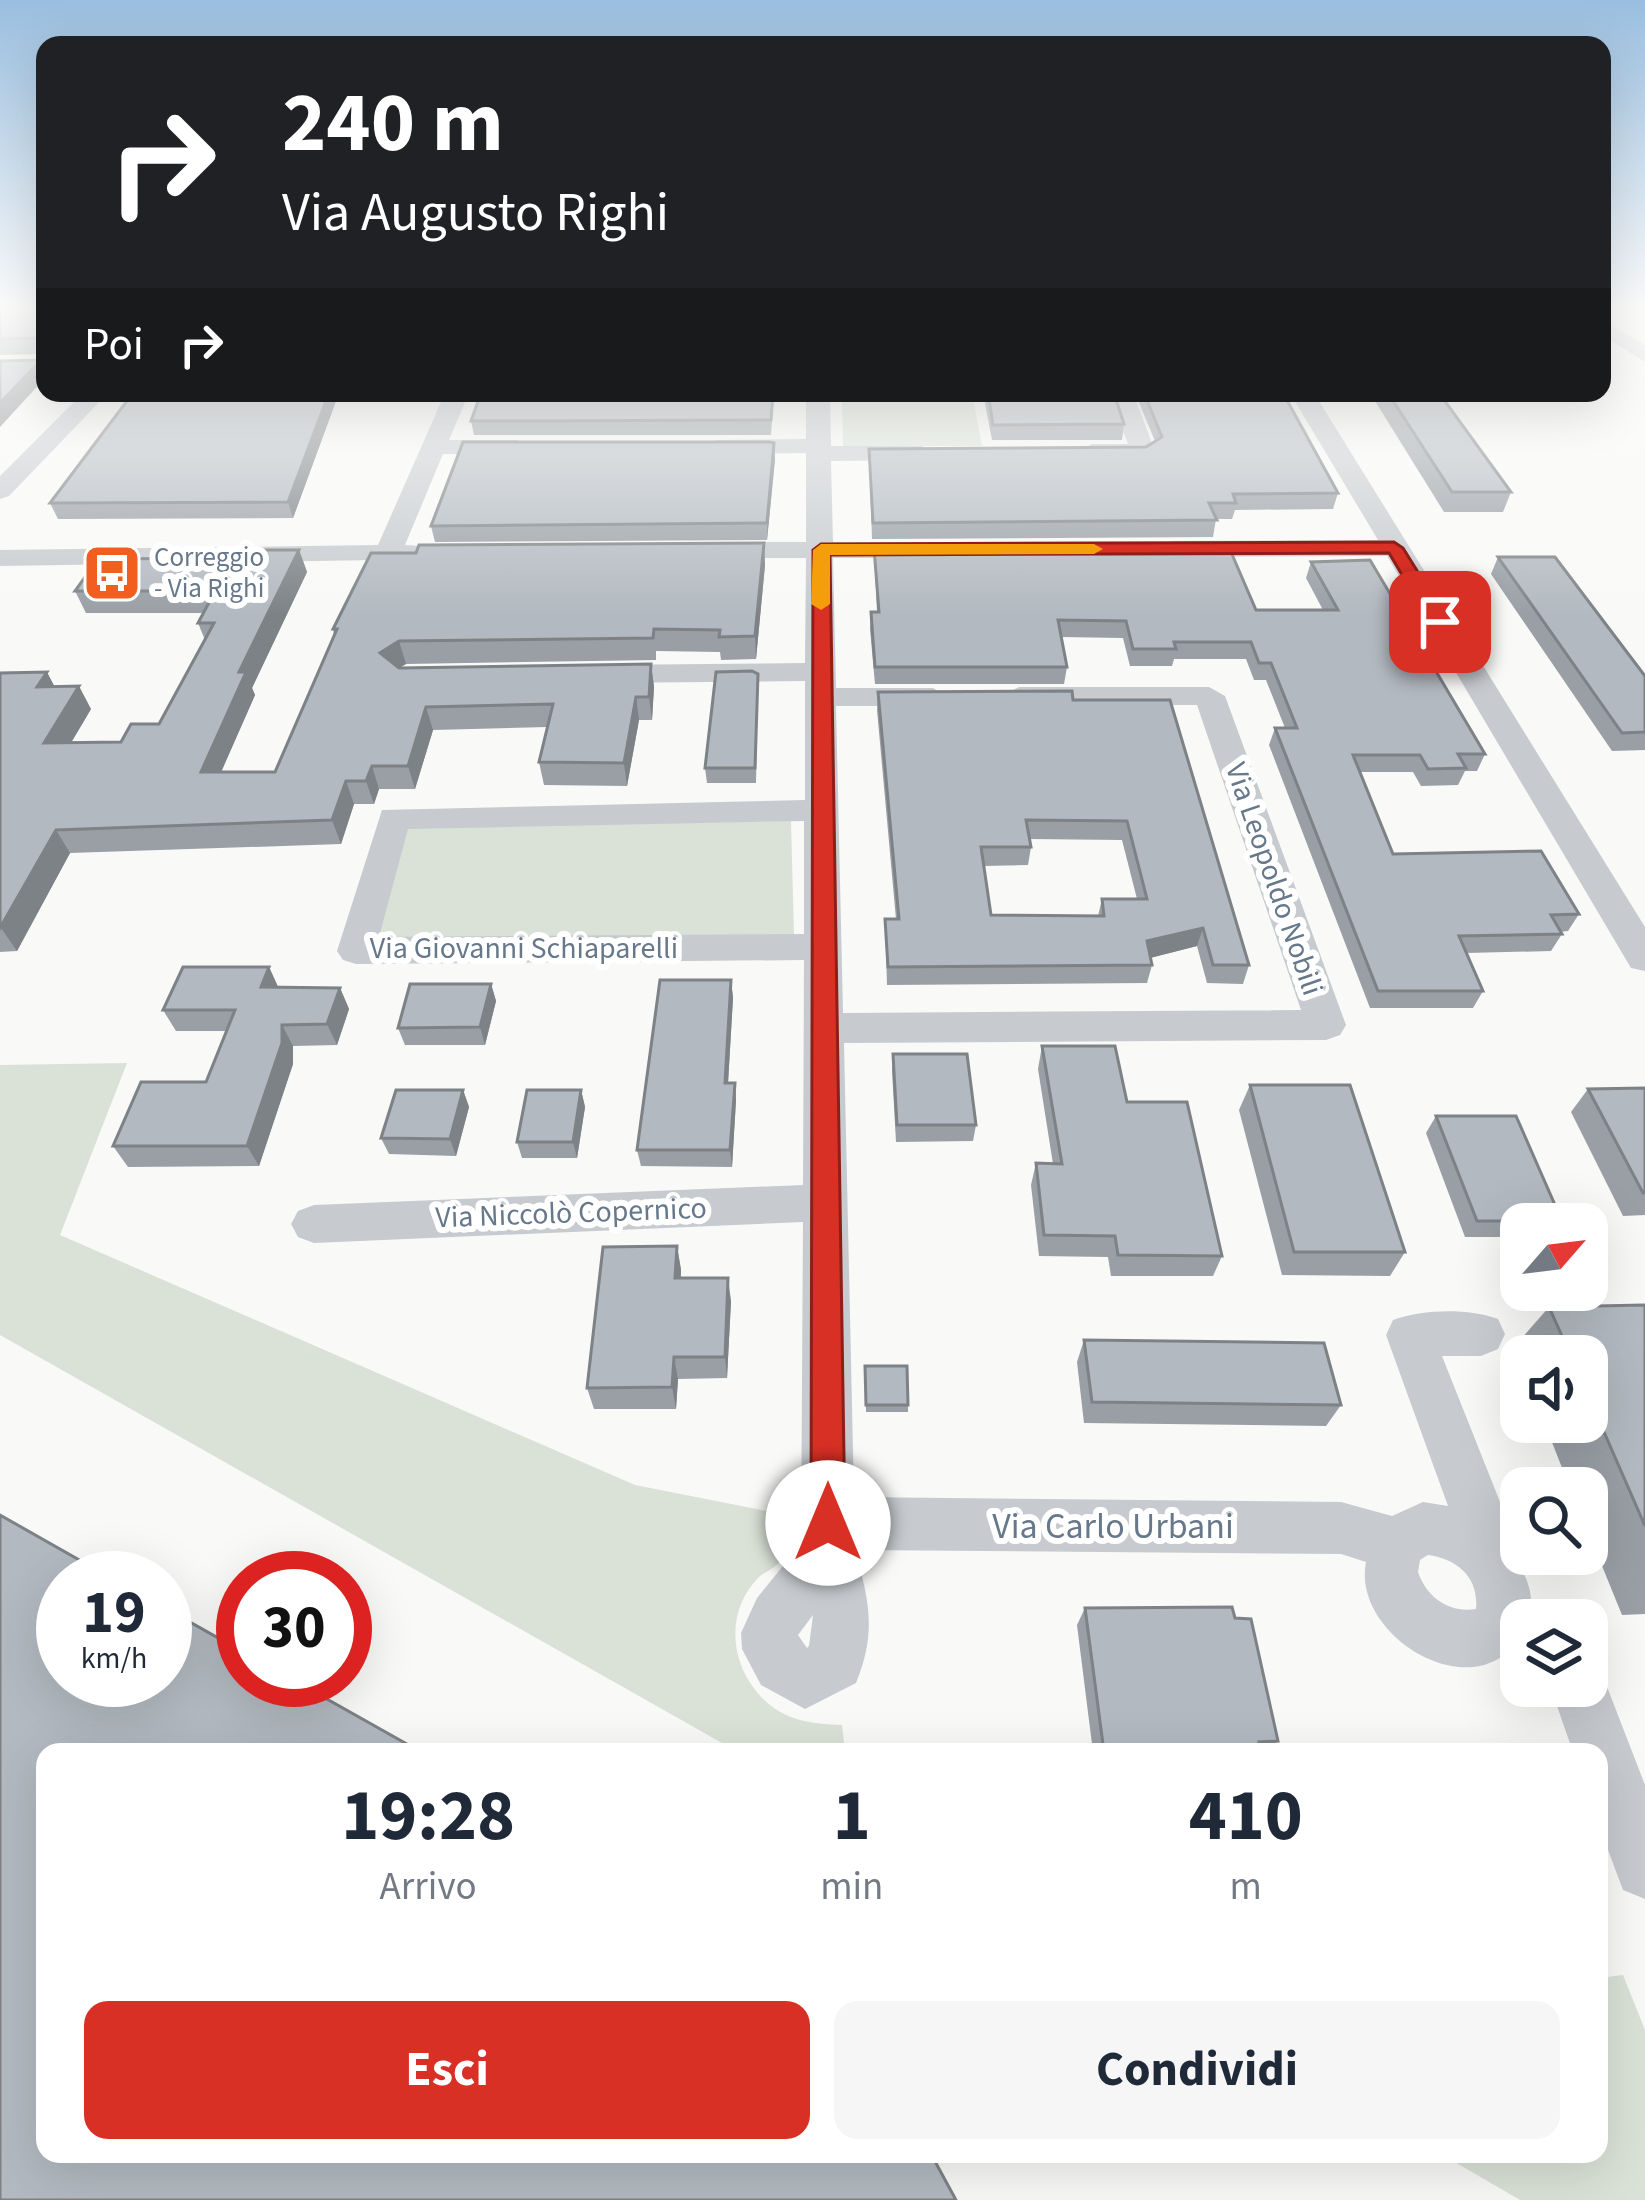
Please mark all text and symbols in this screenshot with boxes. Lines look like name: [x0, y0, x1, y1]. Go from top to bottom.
text: 240 m: [282, 64, 504, 184]
icon: right: [84, 84, 240, 240]
text: Via Augusto Righi: [282, 175, 669, 252]
icon: right: [168, 312, 234, 378]
text: Poi: [84, 313, 144, 377]
place label: Correggio - Via Righi: [154, 538, 264, 608]
bus stop icon: Correggio - Via Righi: [81, 542, 143, 604]
pin: [1389, 571, 1491, 673]
icon: arrive: [1407, 589, 1473, 655]
street label: Via Leopoldo Nobili: [1214, 757, 1334, 1001]
street label: Via Giovanni Schiaparelli: [370, 927, 678, 970]
street label: Via Niccolò Copernico: [435, 1187, 707, 1239]
north arrow: [1500, 1203, 1608, 1311]
map controls: [1500, 1203, 1608, 1707]
button: sound: [1500, 1335, 1608, 1443]
position arrow: [765, 1460, 891, 1586]
button: search: [1500, 1467, 1608, 1575]
street label: Via Carlo Urbani: [992, 1501, 1234, 1552]
speed limit sign: 30: [216, 1551, 372, 1707]
text: 19: [82, 1571, 146, 1656]
button: layers: [1500, 1599, 1608, 1707]
text: km/h: [81, 1637, 147, 1680]
text: 19:28: [341, 1765, 515, 1868]
text: 1: [833, 1765, 871, 1868]
text: 410: [1189, 1765, 1303, 1868]
text: Arrivo: [380, 1859, 477, 1915]
text: min: [820, 1859, 883, 1915]
text: m: [1230, 1859, 1262, 1915]
button: Esci: [84, 2001, 810, 2139]
button: Condividi: [834, 2001, 1560, 2139]

